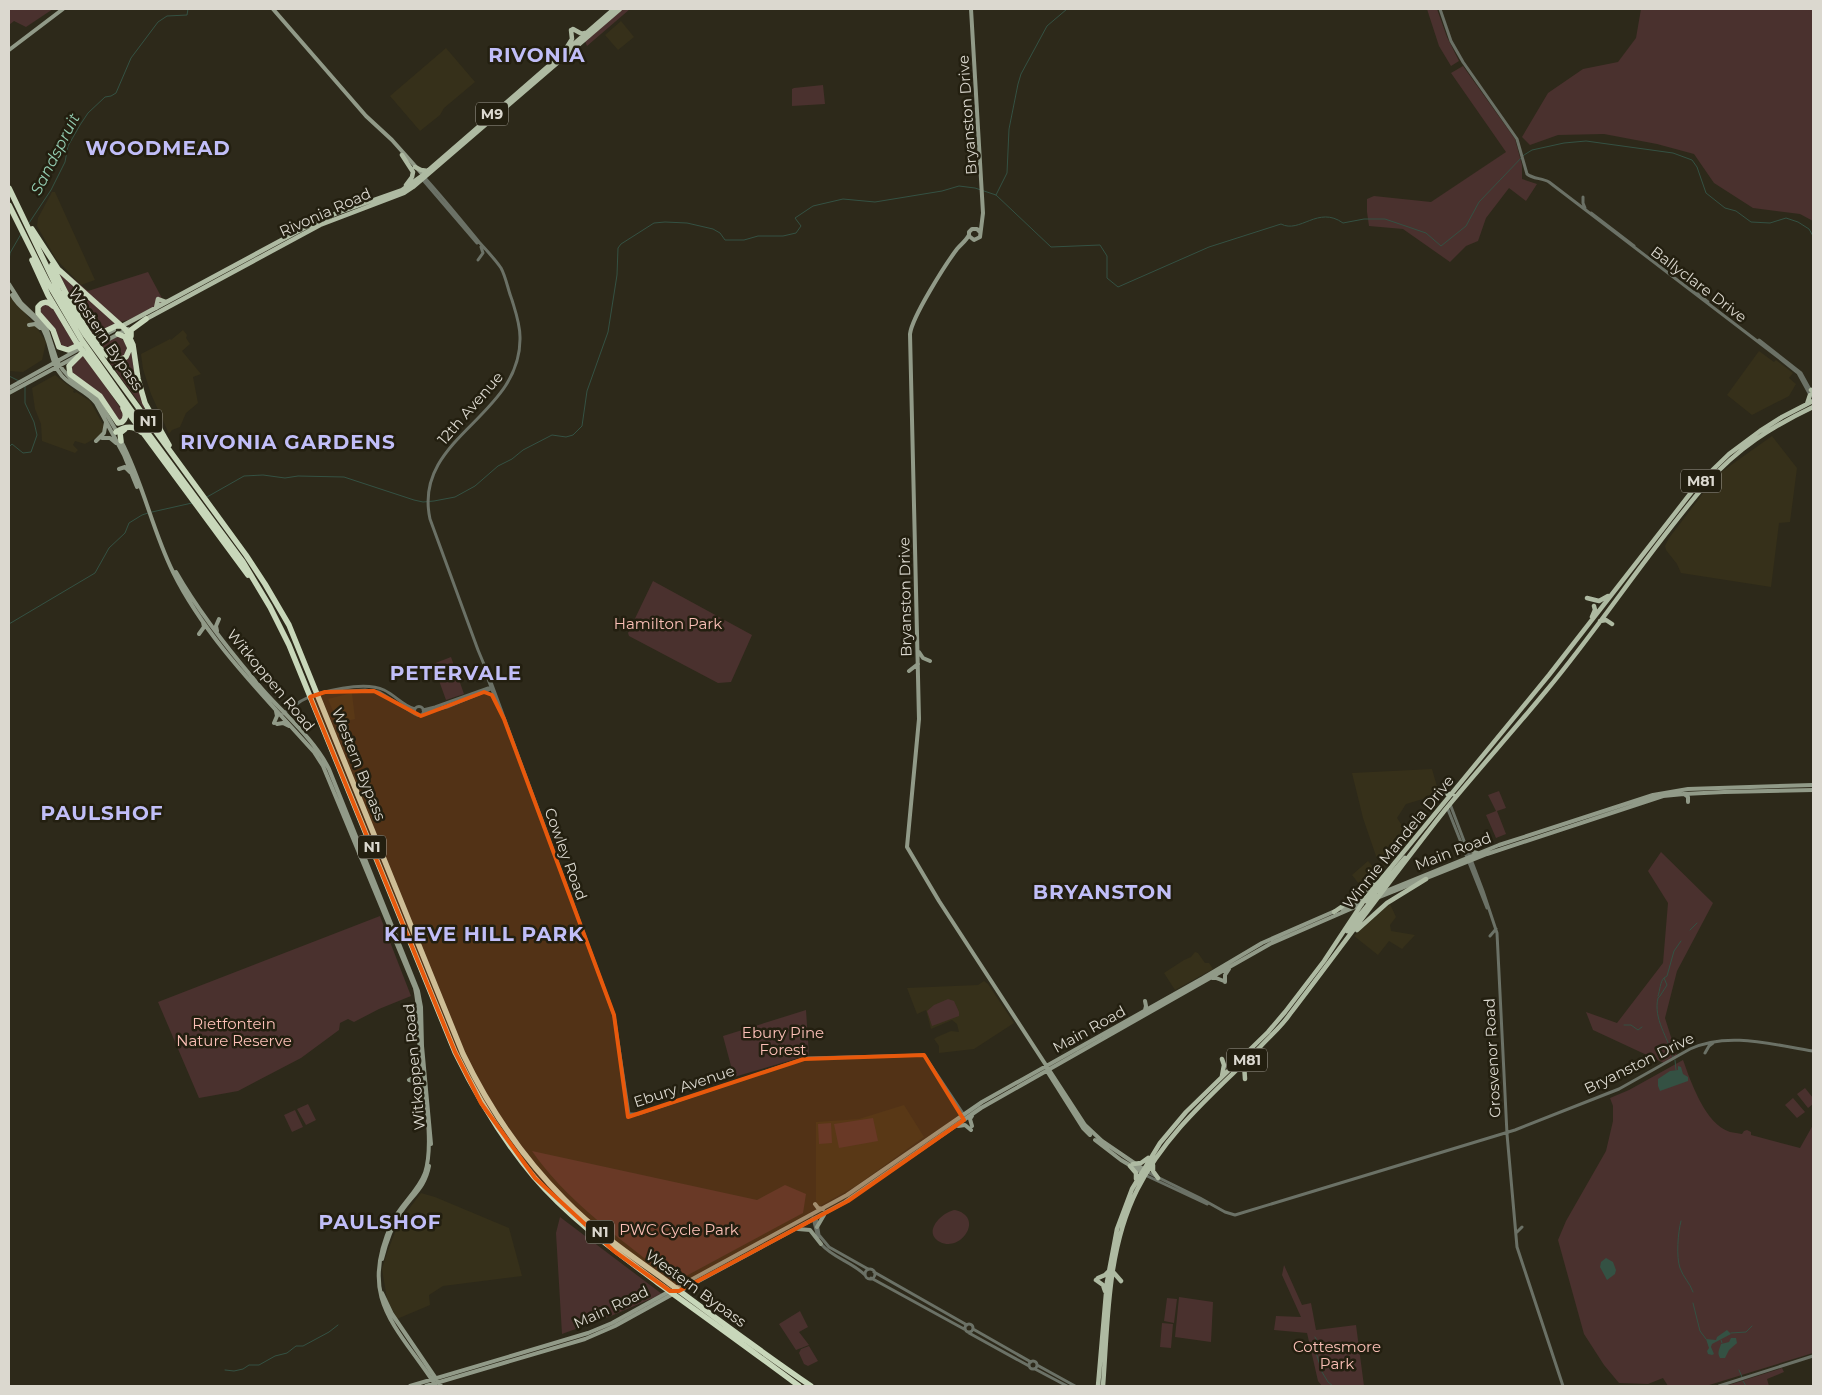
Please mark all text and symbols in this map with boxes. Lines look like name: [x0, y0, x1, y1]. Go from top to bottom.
district label: RIVONIA: [488, 43, 586, 67]
street label: Bryanston Drive: [953, 55, 981, 175]
road number: M9: [476, 102, 508, 126]
water label: Sandspruit: [26, 110, 84, 198]
district label: WOODMEAD: [85, 136, 231, 160]
street label: Rivonia Road: [276, 183, 374, 241]
street label: Ballyclare Drive: [1647, 242, 1751, 326]
street label: Western Bypass: [65, 284, 147, 394]
street label: 12th Avenue: [433, 368, 507, 448]
road number: N1: [134, 410, 162, 432]
district label: RIVONIA GARDENS: [180, 430, 396, 454]
road number: M81: [1681, 470, 1721, 492]
street label: Bryanston Drive: [894, 537, 916, 657]
park label: Hamilton Park: [614, 614, 722, 633]
street label: Witkoppen Road: [223, 625, 319, 735]
district label: PETERVALE: [390, 661, 522, 685]
street label: Western Bypass: [328, 705, 390, 823]
street label: Winnie Mandela Drive: [1338, 771, 1458, 913]
district label: PAULSHOF: [40, 801, 164, 825]
street label: Cowley Road: [540, 805, 592, 903]
street label: Main Road: [1412, 828, 1494, 874]
road number: N1: [358, 836, 386, 859]
district label: BRYANSTON: [1033, 880, 1173, 904]
district label: KLEVE HILL PARK: [384, 922, 584, 946]
street label: Grosvenor Road: [1479, 998, 1505, 1118]
street label: Main Road: [1049, 1001, 1129, 1057]
street label: Witkoppen Road: [399, 1003, 429, 1131]
park label: Rietfontein Nature Reserve: [176, 1014, 292, 1050]
park label: Ebury Pine Forest: [742, 1023, 824, 1059]
street label: Bryanston Drive: [1581, 1028, 1697, 1098]
road number: M81: [1227, 1048, 1267, 1072]
street label: Ebury Avenue: [631, 1061, 737, 1111]
district label: PAULSHOF: [318, 1210, 442, 1234]
road number: N1: [586, 1220, 614, 1244]
park label: PWC Cycle Park: [619, 1220, 739, 1239]
street label: Western Bypass: [642, 1245, 750, 1331]
street label: Main Road: [571, 1281, 651, 1333]
park label: Cottesmore Park: [1293, 1337, 1381, 1373]

